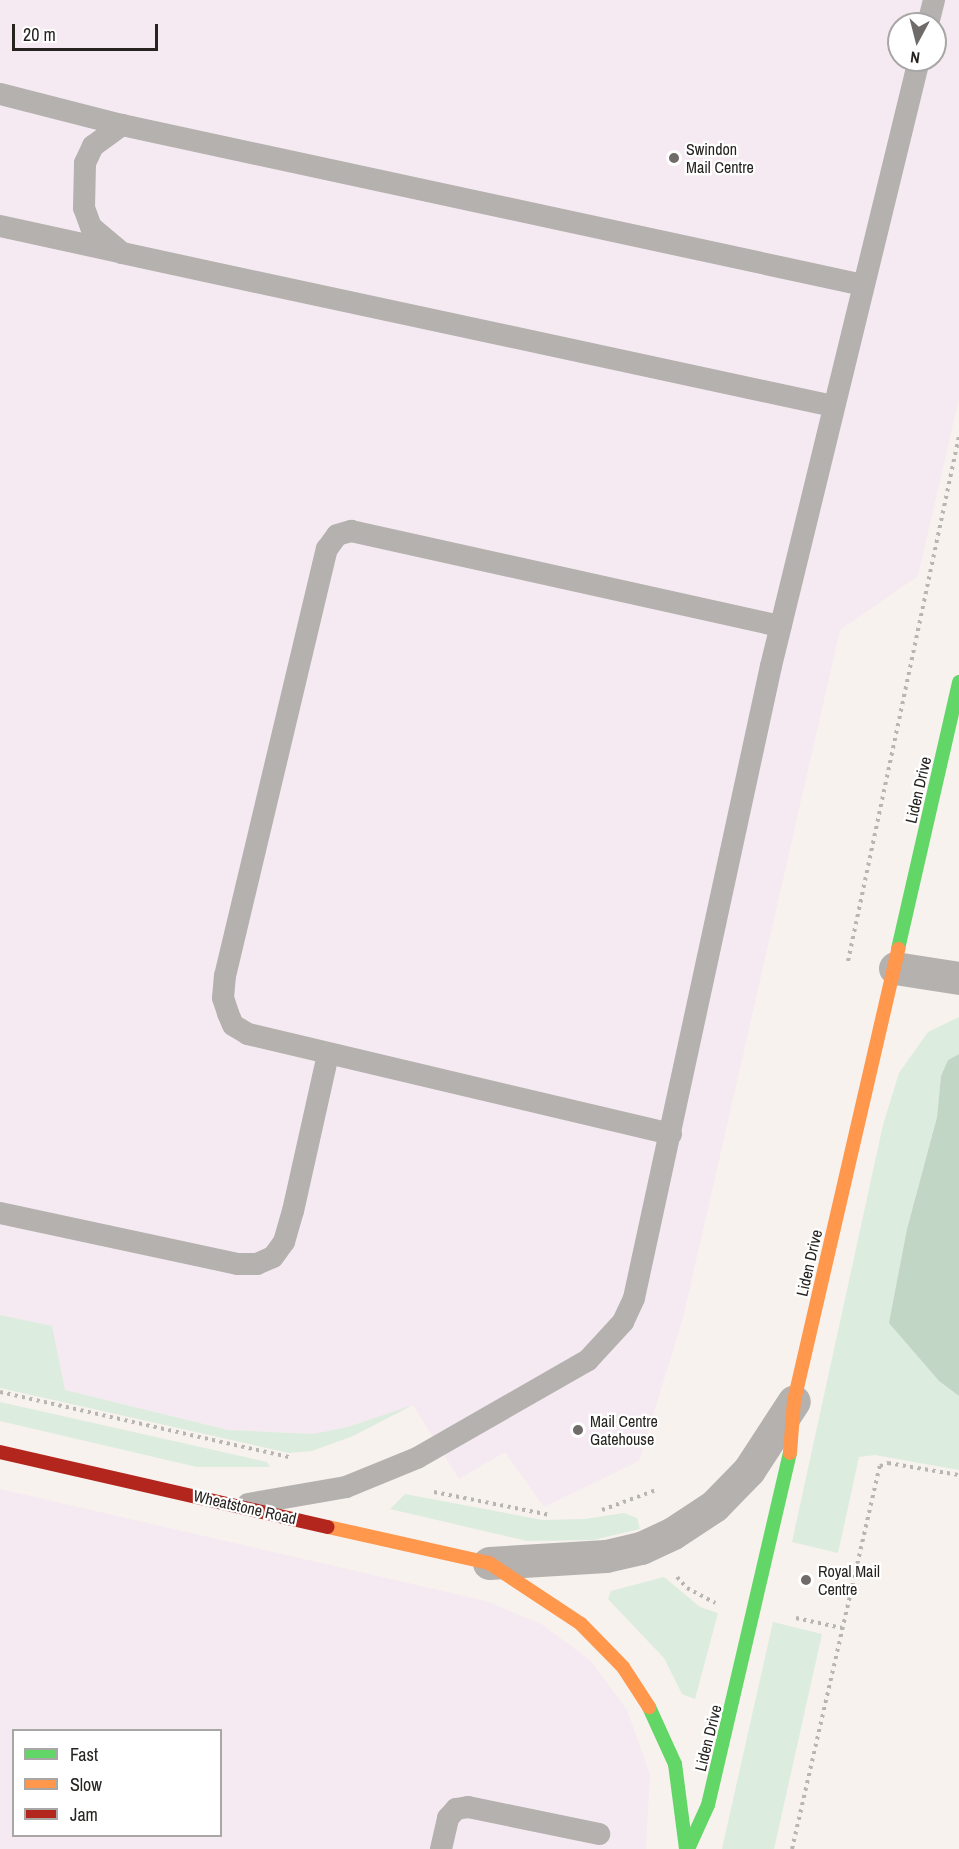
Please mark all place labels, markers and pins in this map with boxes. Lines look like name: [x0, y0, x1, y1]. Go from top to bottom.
place label: Swindon Mail Centre: [686, 139, 754, 177]
marker: Swindon Mail Centre: [667, 151, 681, 165]
place label: Mail Centre Gatehouse: [590, 1411, 658, 1449]
marker: Mail Centre Gatehouse: [571, 1423, 585, 1437]
place label: Royal Mail Centre: [818, 1561, 880, 1599]
marker: Royal Mail Centre: [799, 1573, 813, 1587]

